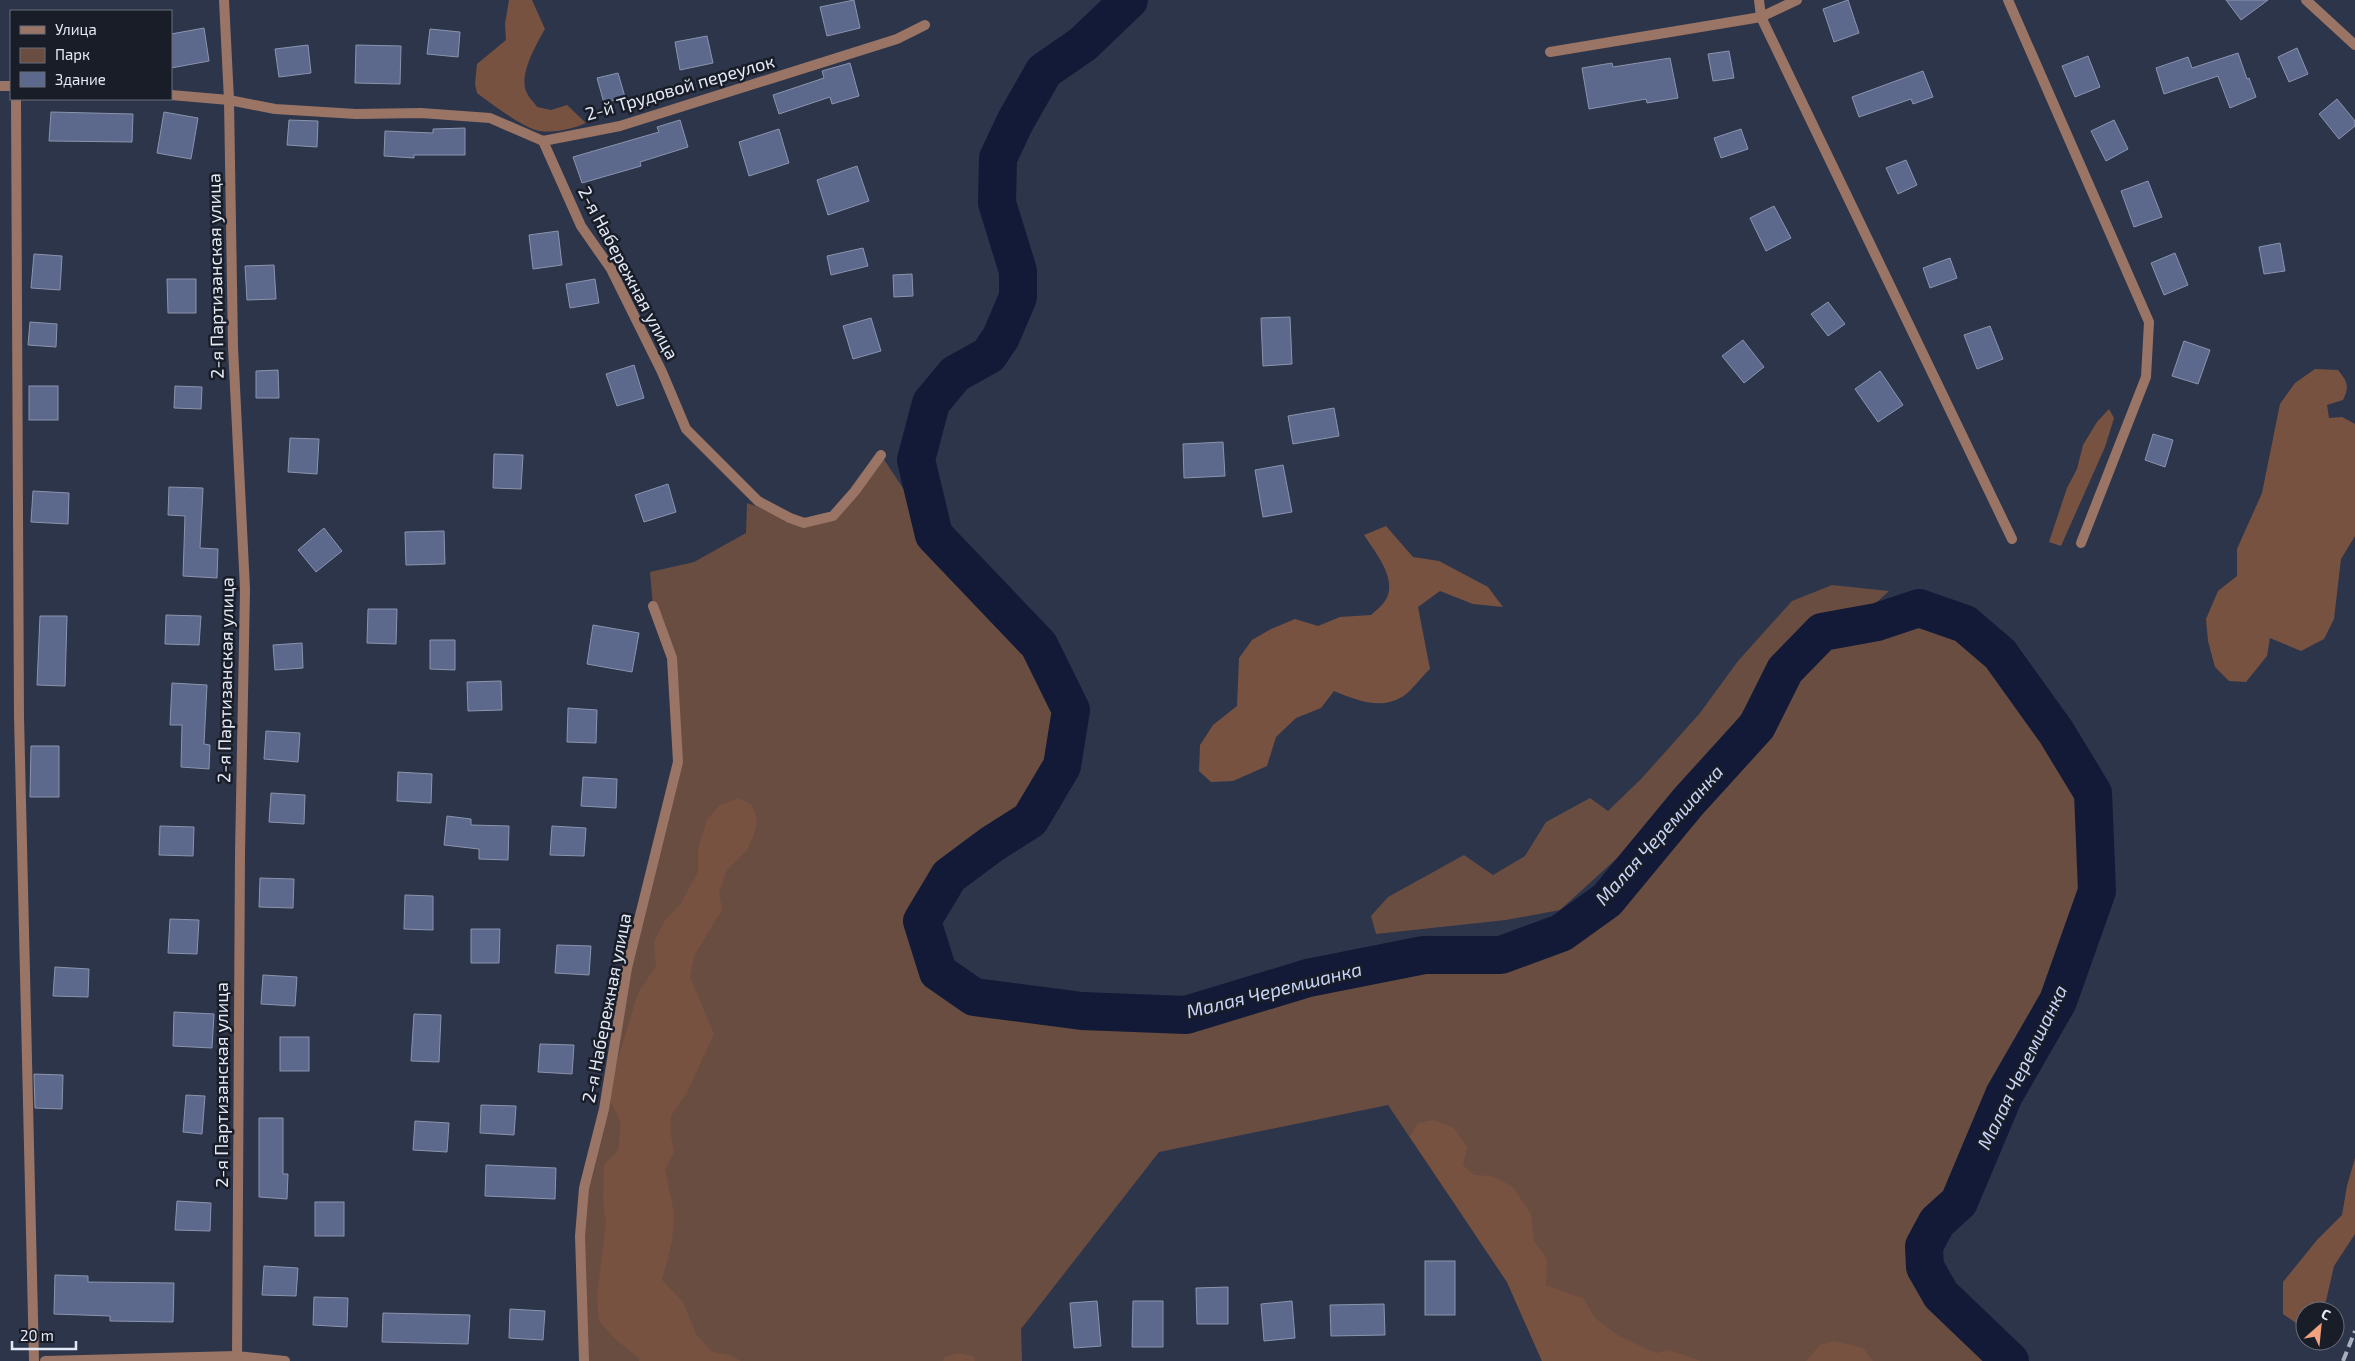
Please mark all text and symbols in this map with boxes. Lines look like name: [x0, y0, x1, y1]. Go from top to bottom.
legend: [10, 10, 172, 100]
text: Улица: [55, 20, 97, 38]
text: Парк: [55, 45, 90, 63]
street label: 2-й Трудовой переулок: [583, 49, 777, 125]
text: Здание: [55, 70, 106, 88]
street label: 2-я Партизанская улица: [202, 173, 228, 379]
street label: 2-я Набережная улица: [574, 182, 684, 363]
street label: 2-я Партизанская улица: [212, 577, 238, 783]
water label: Малая Черемшанка: [1590, 760, 1727, 909]
street label: 2-я Набережная улица: [577, 911, 635, 1105]
water label: Малая Черемшанка: [1184, 957, 1364, 1022]
water label: Малая Черемшанка: [1972, 981, 2071, 1153]
street label: 2-я Партизанская улица: [210, 982, 232, 1188]
north arrow: [2295, 1301, 2345, 1351]
text: С: [2319, 1305, 2334, 1323]
scale bar: [12, 1318, 76, 1350]
text: 20 m: [20, 1326, 54, 1344]

